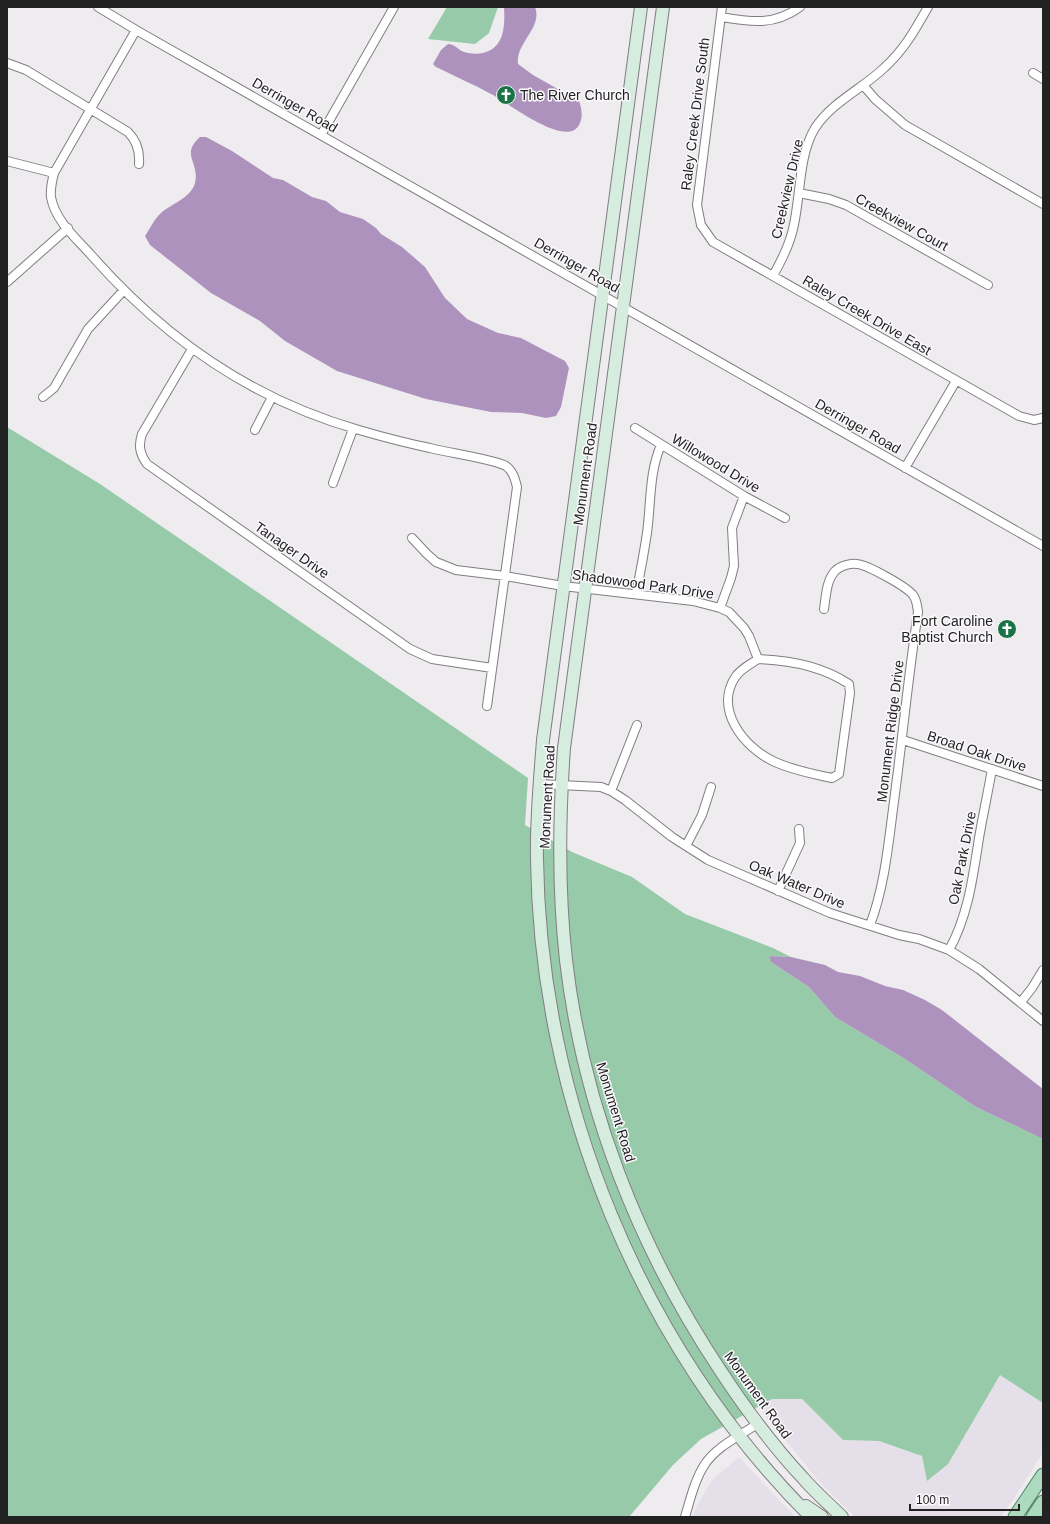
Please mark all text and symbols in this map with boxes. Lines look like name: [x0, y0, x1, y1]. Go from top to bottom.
street label: Raley Creek Drive South: [678, 37, 712, 191]
street label: Derringer Road: [250, 74, 340, 136]
church icon: The River Church: [495, 84, 517, 106]
place label: The River Church: [520, 87, 630, 103]
street label: Creekview Drive: [768, 137, 806, 240]
street label: Creekview Court: [853, 190, 951, 254]
street label: Derringer Road: [532, 234, 622, 296]
street label: Raley Creek Drive East: [800, 272, 934, 358]
street label: Derringer Road: [813, 395, 903, 457]
street label: Monument Road: [570, 422, 600, 526]
street label: Willowood Drive: [669, 430, 763, 496]
street label: Tanager Drive: [252, 518, 332, 582]
street label: Shadowood Park Drive: [571, 566, 715, 602]
place label: Fort Caroline Baptist Church: [901, 613, 993, 645]
church icon: Fort Caroline Baptist Church: [996, 618, 1018, 640]
street label: Monument Ridge Drive: [873, 659, 907, 803]
street label: Broad Oak Drive: [925, 727, 1029, 775]
street label: Monument Road: [536, 745, 558, 849]
street label: Oak Park Drive: [945, 810, 979, 906]
street label: Oak Water Drive: [746, 857, 848, 912]
street label: Monument Road: [593, 1060, 639, 1164]
street label: Monument Road: [721, 1348, 795, 1442]
scale bar: [910, 1486, 1019, 1512]
text: 100 m: [916, 1493, 949, 1507]

